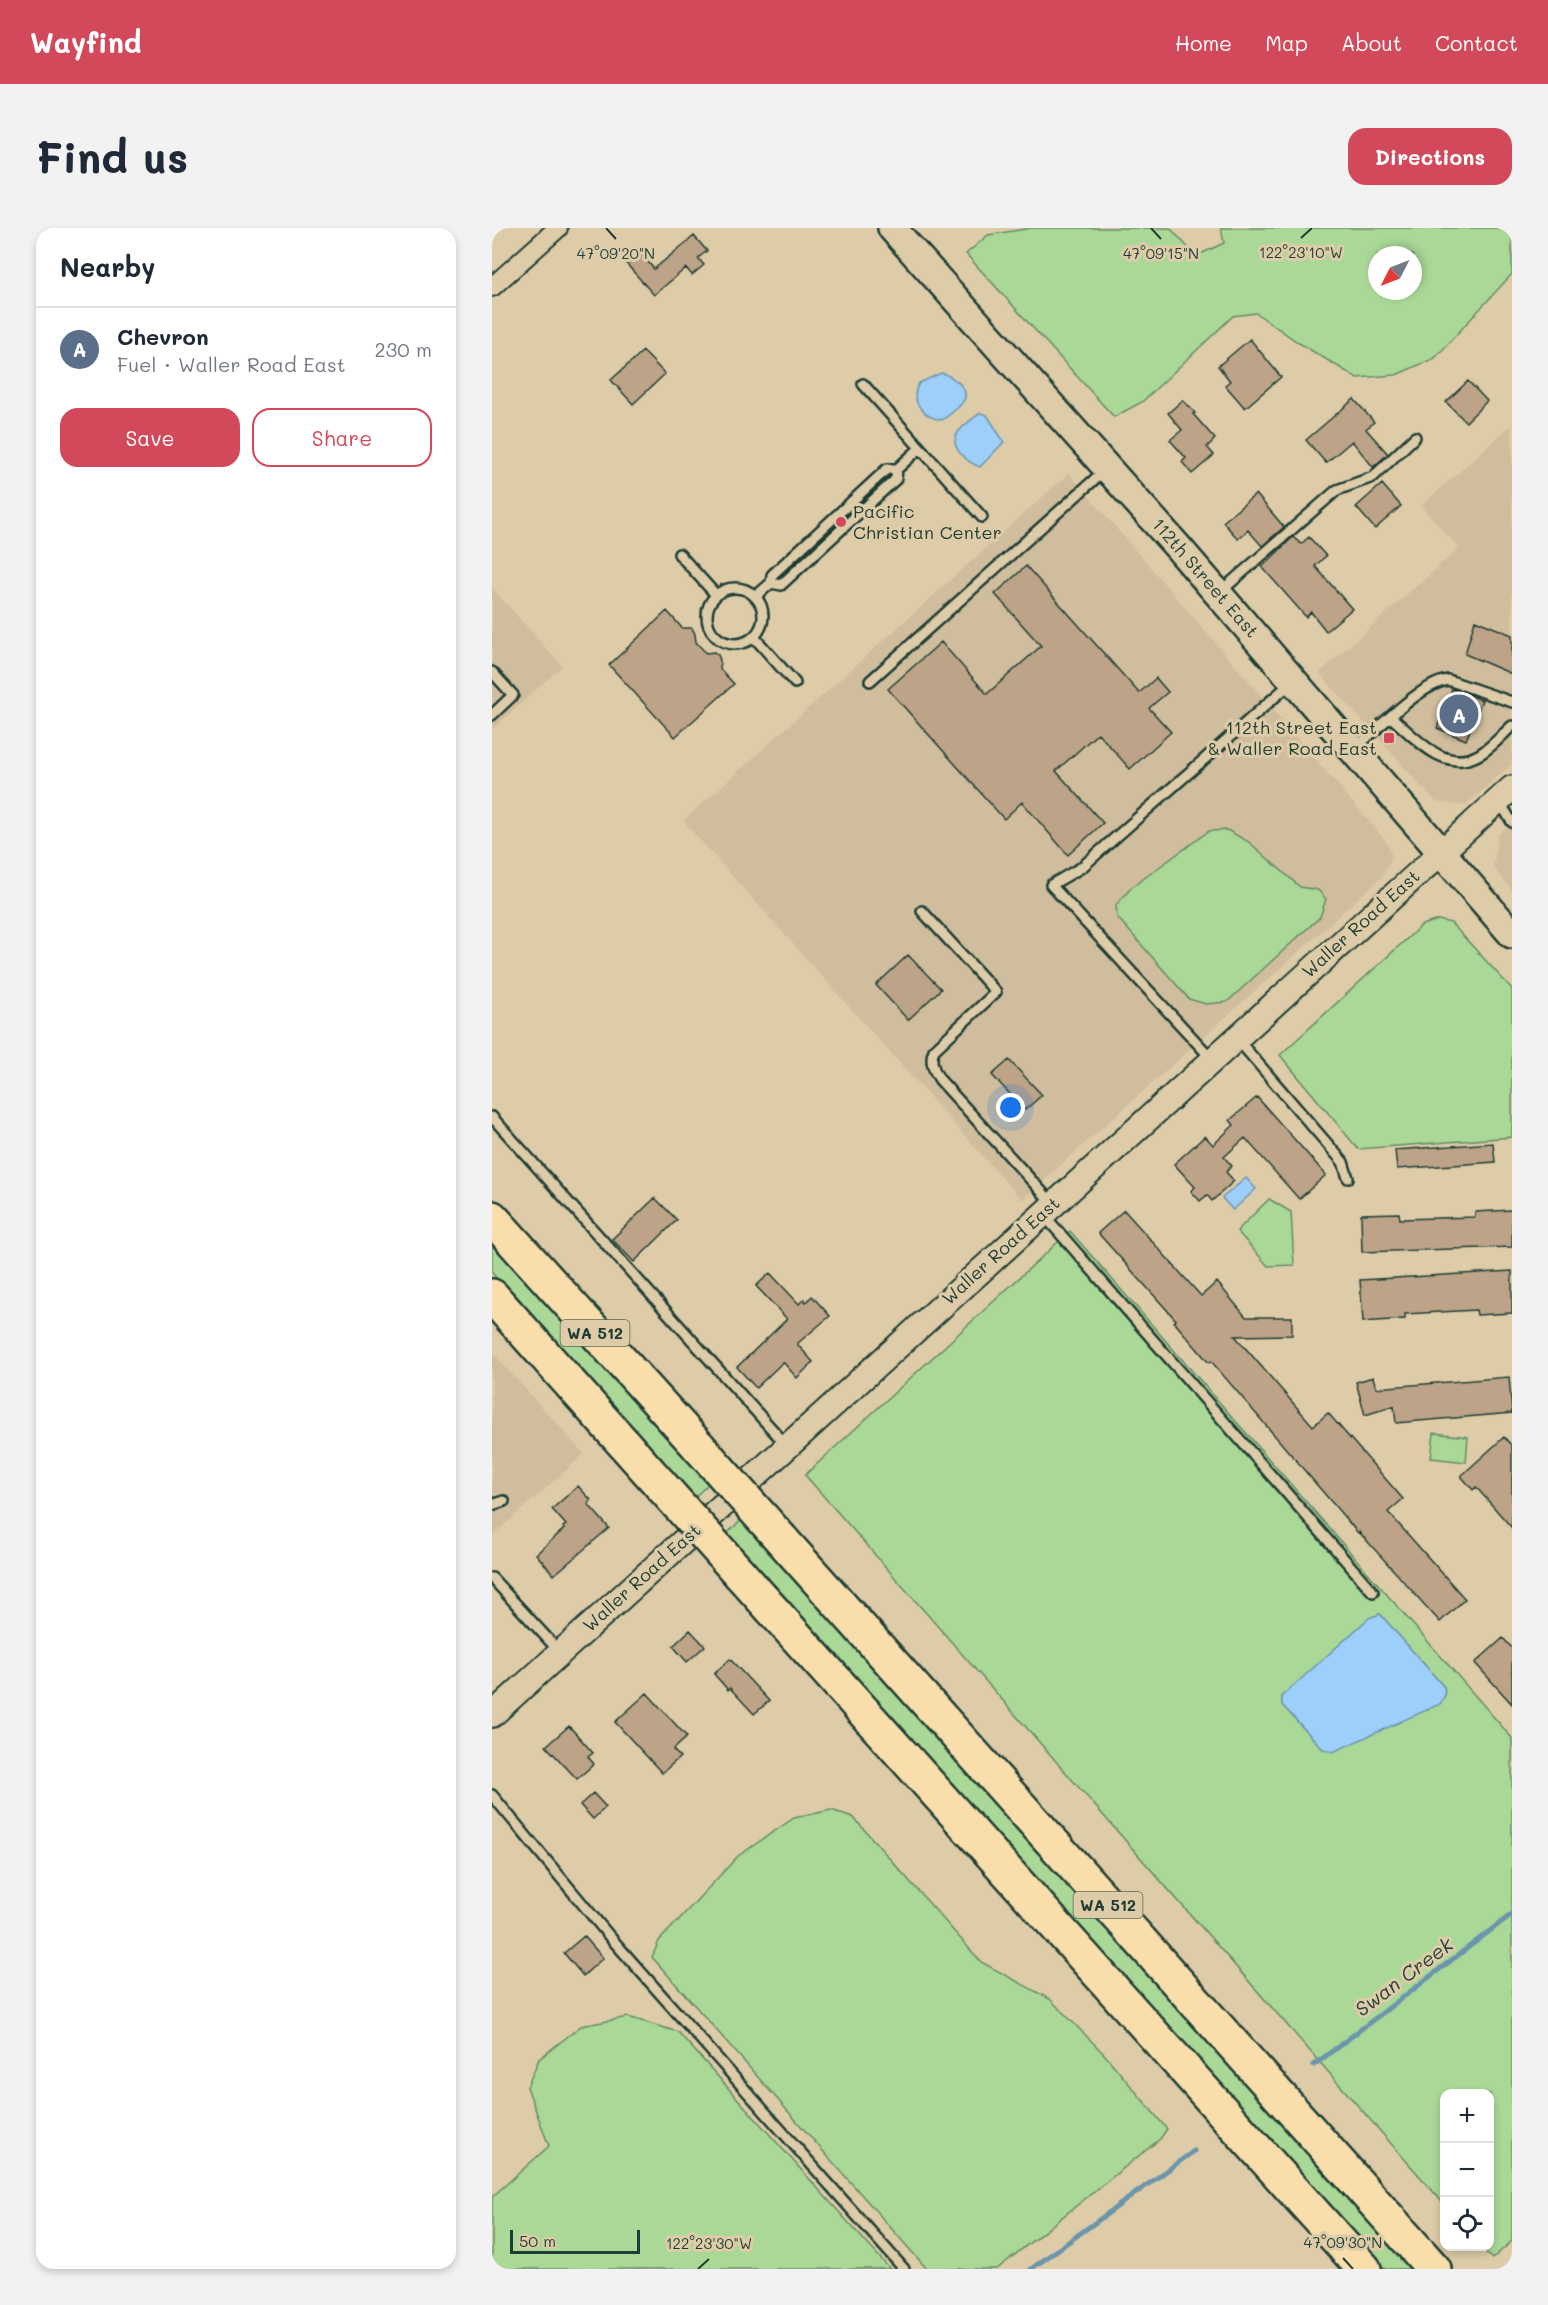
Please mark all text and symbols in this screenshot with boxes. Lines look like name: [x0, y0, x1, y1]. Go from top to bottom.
text: Wayfind: [30, 24, 141, 60]
text: Home: [1175, 29, 1232, 56]
text: Map: [1265, 29, 1308, 56]
text: About: [1341, 29, 1402, 56]
text: Contact: [1435, 29, 1518, 56]
button: Directions: [1348, 128, 1512, 185]
text: Find us: [36, 129, 188, 184]
text: 122°23'10"W: [1259, 242, 1343, 262]
text: 47°09'20"N: [577, 243, 655, 263]
text: 47°09'15"N: [1123, 243, 1199, 263]
north arrow: [1368, 246, 1422, 300]
text: Nearby: [60, 250, 155, 284]
text: Chevron: [117, 322, 209, 351]
text: A: [73, 336, 86, 362]
text: 230 m: [374, 336, 432, 362]
text: Fuel · Waller Road East: [117, 351, 346, 377]
button: Save: [60, 408, 240, 467]
button: Share: [252, 408, 432, 467]
place label: Pacific Christian Center: [853, 499, 1002, 544]
street label: 112th Street East: [1147, 512, 1264, 642]
marker: Pacific Christian Center: [834, 515, 848, 529]
pin: A: [1440, 692, 1478, 736]
place label: 112th Street East & Waller Road East: [1207, 715, 1377, 760]
marker: 112th Street East & Waller Road East: [1382, 731, 1396, 745]
street label: Waller Road East: [1296, 864, 1424, 983]
your location: [996, 1093, 1025, 1122]
street label: Waller Road East: [936, 1191, 1064, 1310]
road number: WA 512: [560, 1320, 630, 1346]
street label: Waller Road East: [577, 1518, 705, 1637]
road number: WA 512: [1074, 1892, 1142, 1918]
water label: Swan Creek: [1349, 1931, 1458, 2022]
map controls: [1440, 2089, 1494, 2251]
button: +: [1440, 2089, 1494, 2143]
button: −: [1440, 2143, 1494, 2197]
button: locate: [1440, 2197, 1494, 2251]
scale bar: [510, 2227, 640, 2254]
text: 50 m: [519, 2230, 556, 2251]
text: 47°09'30"N: [1304, 2232, 1382, 2252]
text: 122°23'30"W: [666, 2233, 752, 2253]

